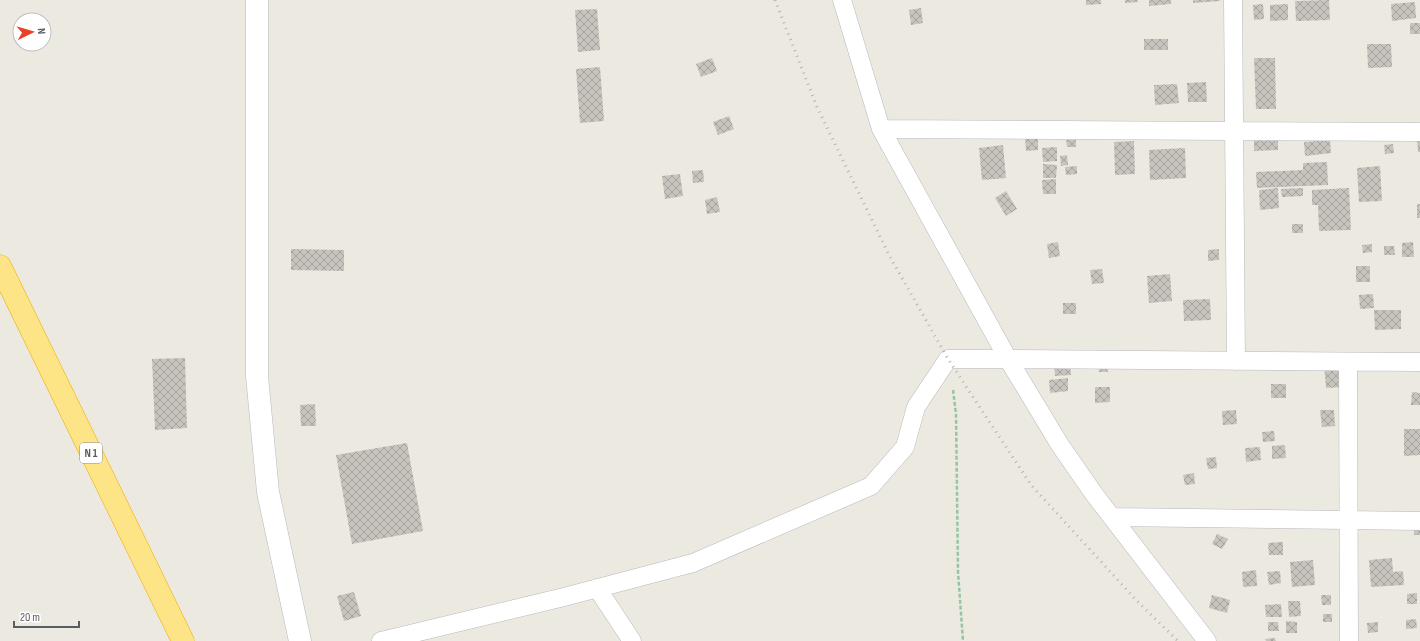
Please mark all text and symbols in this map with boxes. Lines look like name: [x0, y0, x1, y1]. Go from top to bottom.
north arrow: [12, 12, 52, 52]
text: N: [35, 28, 48, 35]
road number: N 1: [80, 443, 102, 463]
scale bar: [14, 603, 79, 629]
text: 20 m: [20, 610, 40, 625]

